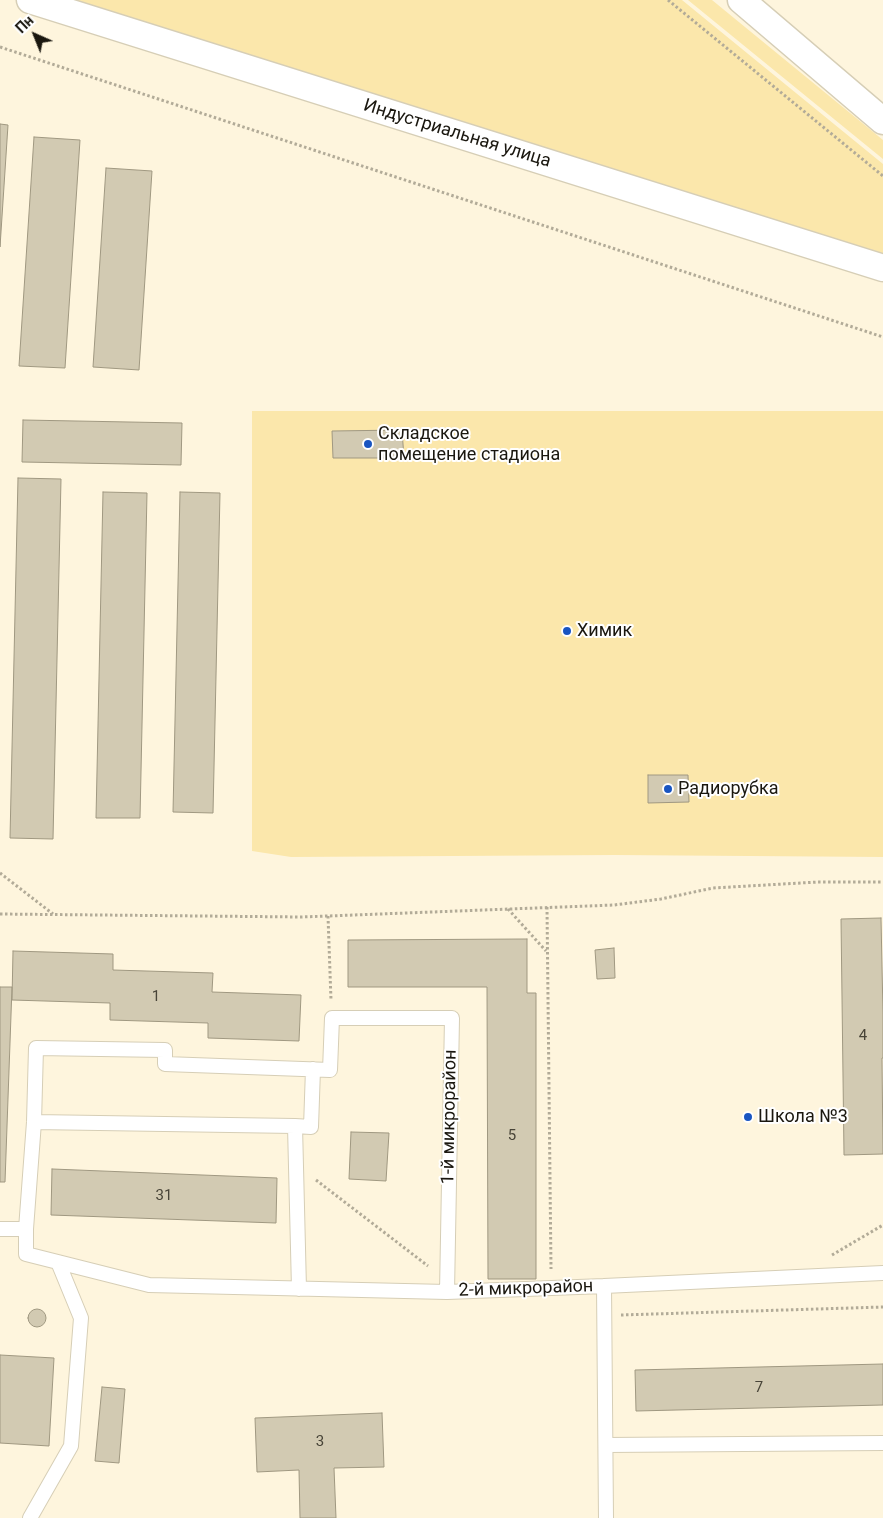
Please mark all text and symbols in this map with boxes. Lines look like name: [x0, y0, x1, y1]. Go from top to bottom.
north arrow: [10, 10, 60, 60]
text: Пн: [13, 12, 37, 36]
street label: Индустриальная улица: [361, 95, 553, 173]
place label: Складское помещение стадиона: [378, 423, 560, 466]
marker: Складское помещение стадиона: [362, 438, 374, 450]
place label: Химик: [577, 620, 632, 642]
marker: Химик: [561, 625, 573, 637]
place label: Радиорубка: [678, 778, 778, 800]
marker: Радиорубка: [662, 783, 674, 795]
house number: 1: [152, 988, 160, 1006]
house number: 4: [859, 1027, 867, 1045]
street label: 1-й микрорайон: [438, 1049, 462, 1185]
place label: Школа №3: [758, 1106, 848, 1128]
marker: Школа №3: [742, 1111, 754, 1123]
house number: 5: [508, 1127, 516, 1145]
house number: 31: [156, 1187, 172, 1205]
street label: 2-й микрорайон: [458, 1276, 594, 1302]
house number: 7: [755, 1379, 763, 1397]
house number: 3: [316, 1433, 324, 1451]

